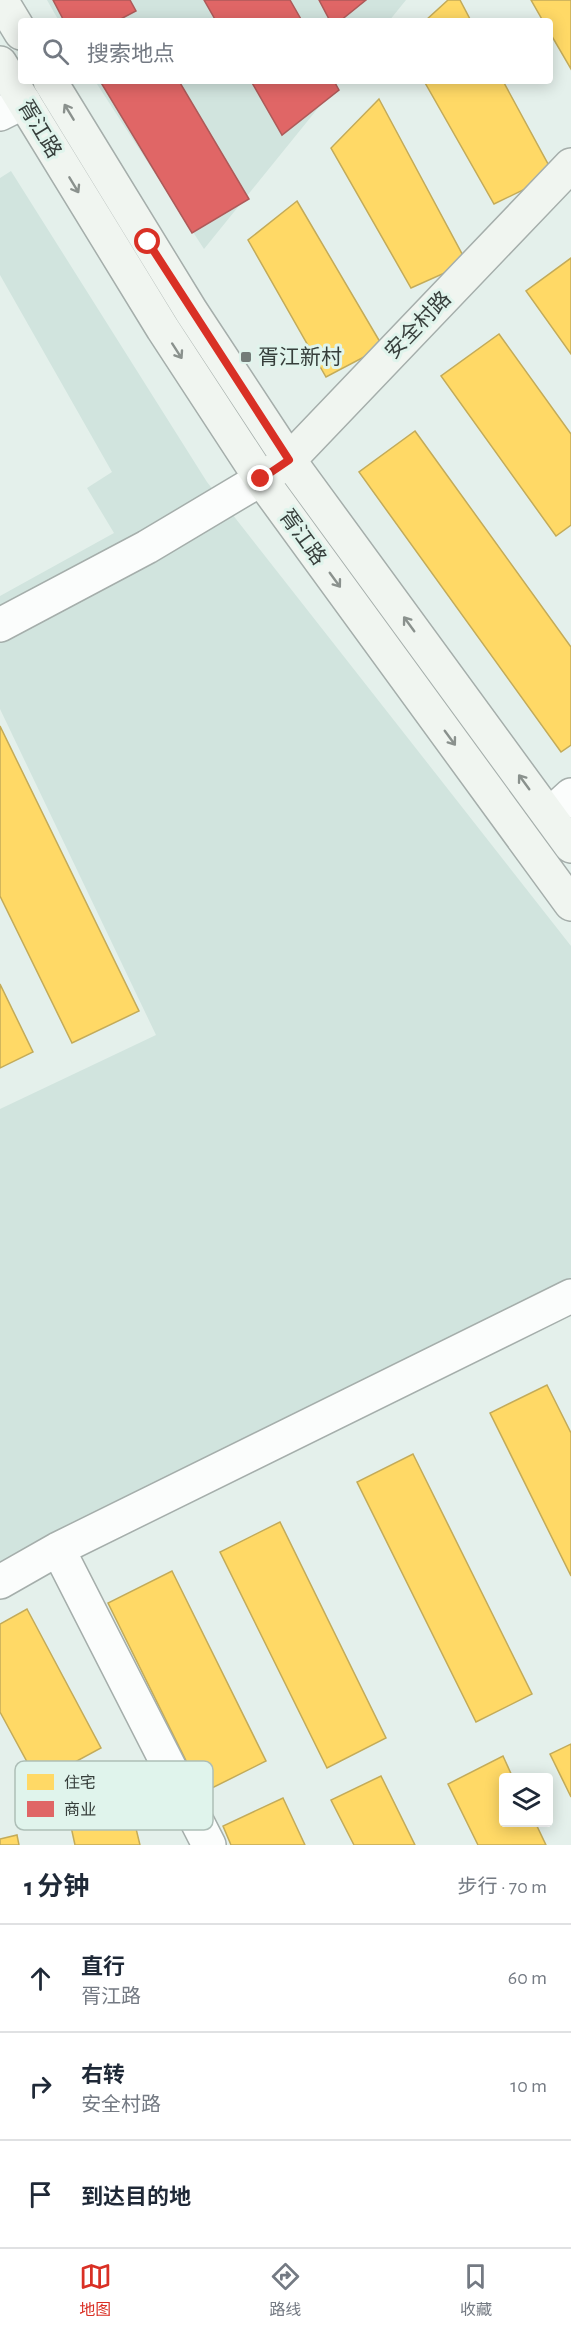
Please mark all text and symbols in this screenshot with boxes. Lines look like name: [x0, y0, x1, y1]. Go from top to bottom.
search box: [18, 18, 553, 84]
icon: search: [39, 35, 72, 68]
text: 搜索地点: [87, 43, 175, 65]
street label: 胥江路: [14, 96, 66, 162]
one-way arrow: [63, 104, 75, 121]
one-way arrow: [68, 176, 80, 193]
route start: [134, 228, 160, 254]
street label: 安全村路: [381, 287, 455, 363]
one-way arrow: [170, 342, 183, 359]
place label: 胥江新村: [258, 346, 342, 368]
marker: 胥江新村: [239, 350, 253, 364]
route end: [247, 465, 273, 491]
street label: 胥江路: [276, 505, 330, 569]
one-way arrow: [329, 572, 341, 588]
one-way arrow: [403, 617, 415, 633]
one-way arrow: [444, 729, 456, 745]
one-way arrow: [518, 774, 530, 790]
legend: [15, 1761, 213, 1830]
map controls: [499, 1773, 553, 1827]
button: layers: [499, 1773, 553, 1827]
text: 住宅: [64, 1774, 96, 1791]
text: 商业: [64, 1801, 96, 1818]
text: 1 分钟: [24, 1874, 89, 1900]
text: 步行 · 70 m: [458, 1877, 547, 1897]
text: 直行: [81, 1956, 125, 1978]
icon: ahead: [24, 1962, 57, 1995]
text: 60 m: [508, 1968, 547, 1988]
text: 胥江路: [81, 1987, 141, 2007]
text: 右转: [81, 2064, 125, 2086]
icon: right: [24, 2070, 57, 2103]
text: 10 m: [510, 2076, 547, 2096]
text: 安全村路: [81, 2095, 161, 2115]
icon: arrive: [24, 2178, 57, 2211]
text: 到达目的地: [81, 2186, 191, 2208]
tab: 地图: [79, 2260, 112, 2320]
tab: 路线: [269, 2260, 302, 2320]
tab: 收藏: [459, 2260, 492, 2320]

